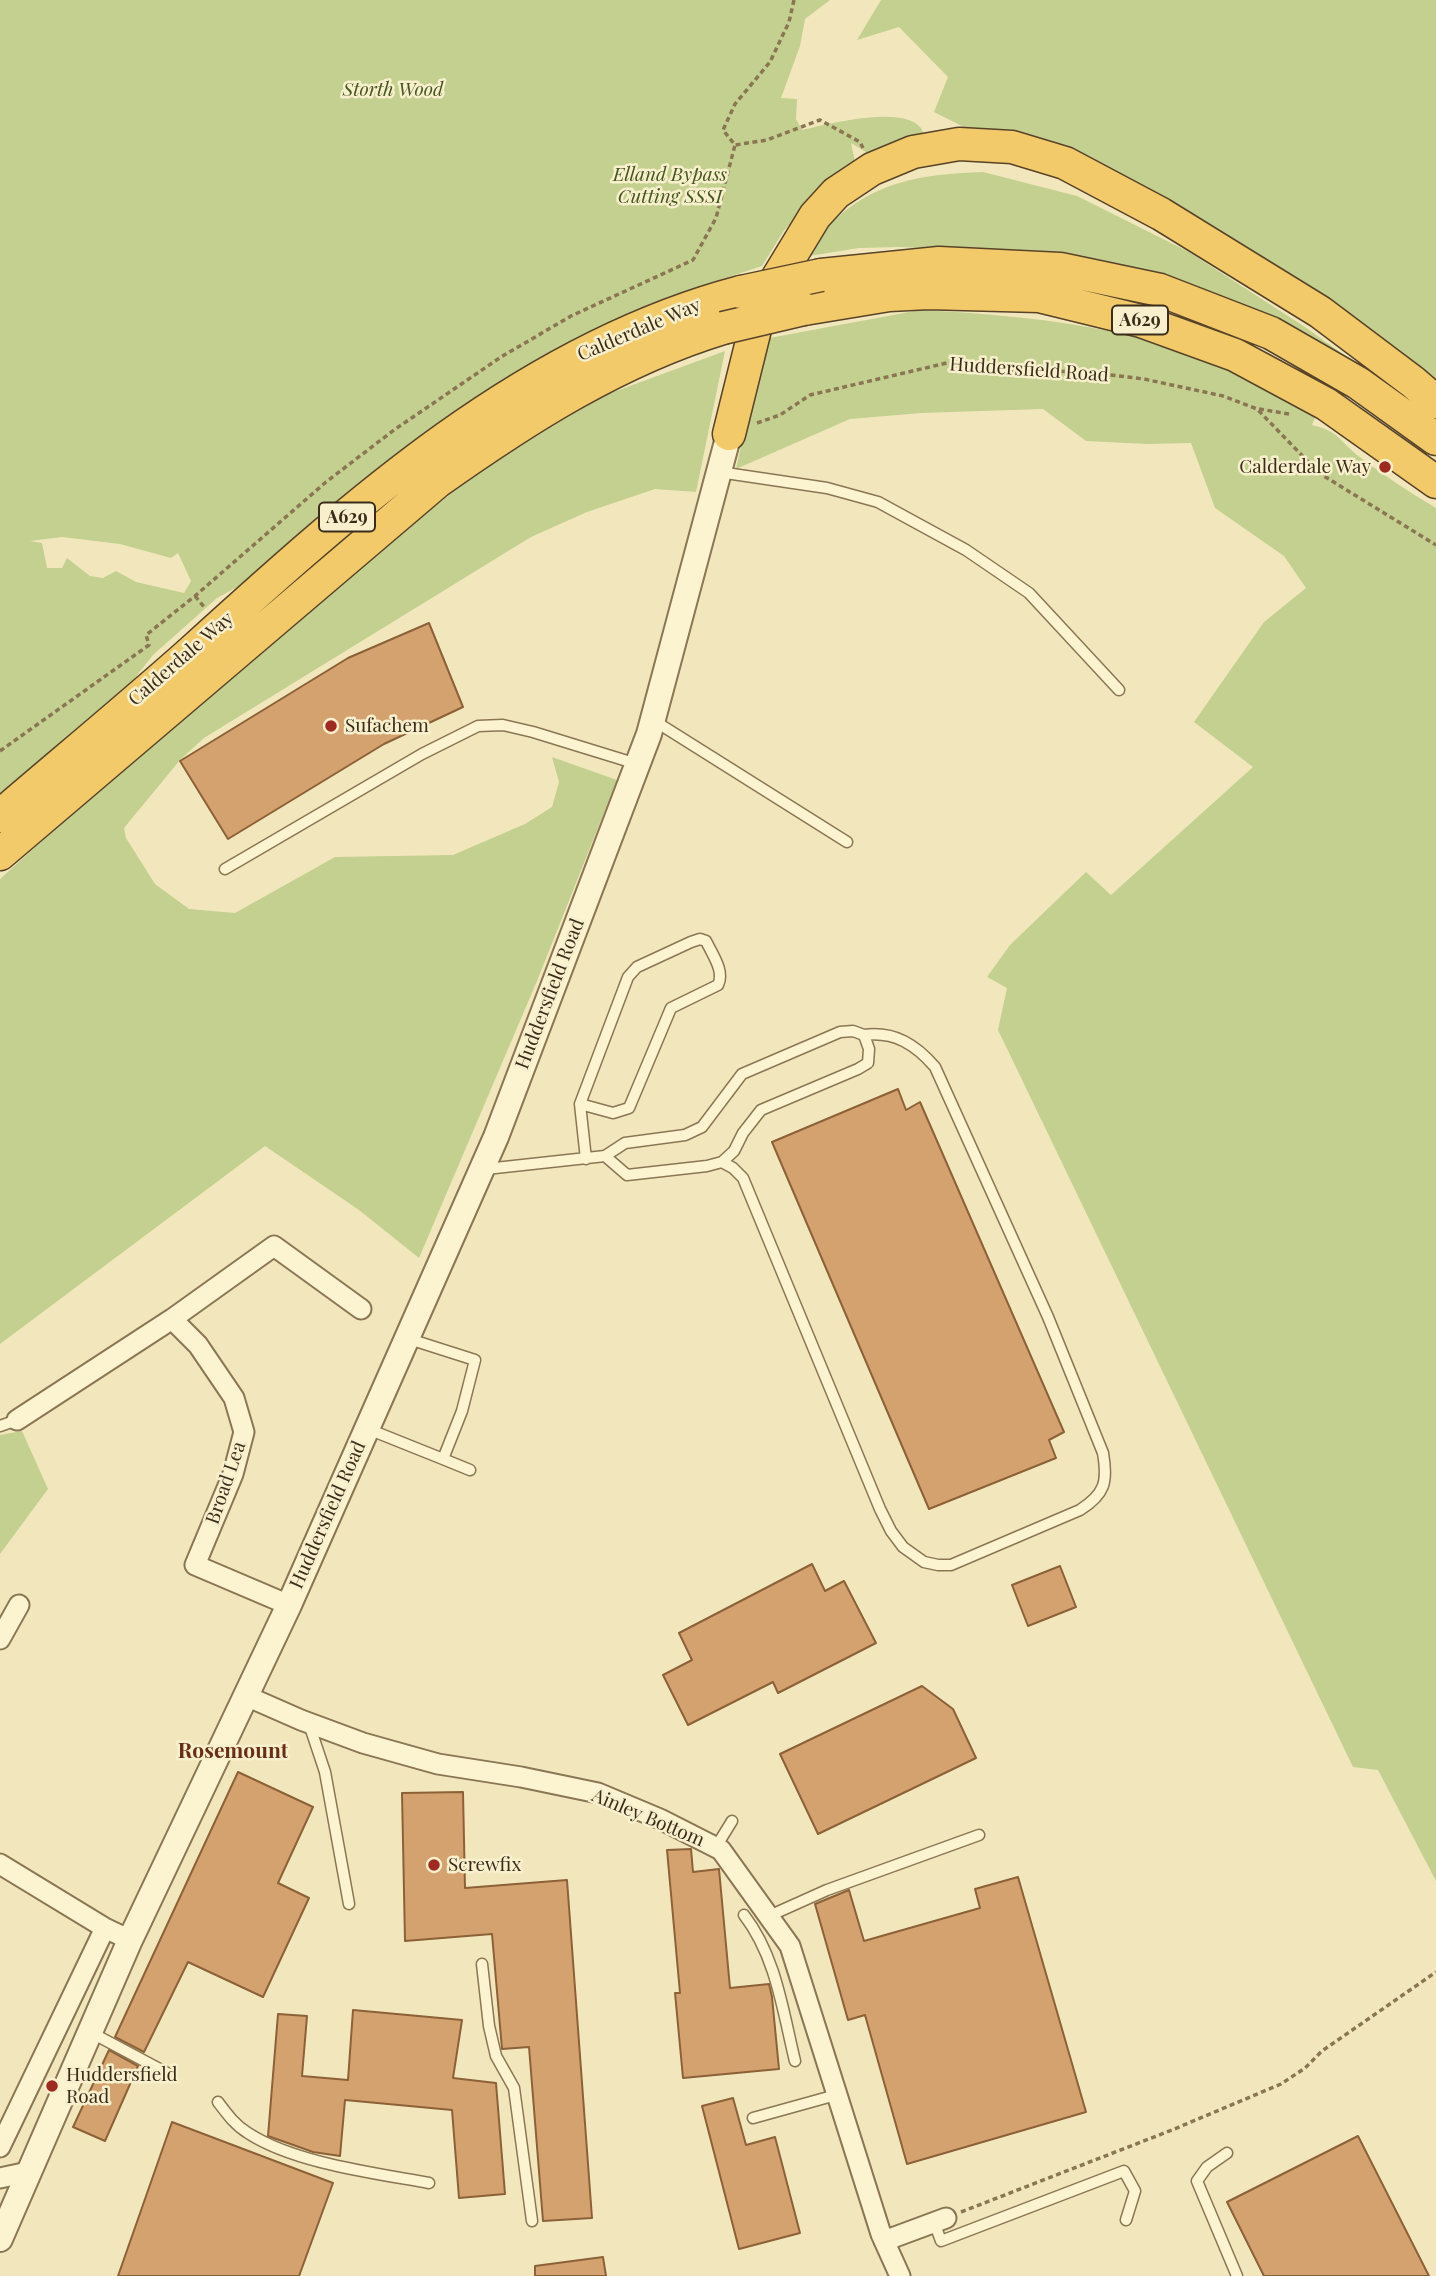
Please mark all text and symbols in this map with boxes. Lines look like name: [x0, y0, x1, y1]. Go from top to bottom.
park label: Storth Wood: [343, 79, 443, 101]
park label: Elland Bypass Cutting SSSI: [613, 164, 727, 208]
street label: Calderdale Way: [574, 294, 704, 366]
road number: A629: [1112, 306, 1168, 334]
street label: Huddersfield Road: [949, 353, 1109, 387]
place label: Calderdale Way: [1239, 456, 1371, 478]
marker: Calderdale Way: [1377, 459, 1393, 475]
road number: A629: [319, 503, 375, 532]
street label: Calderdale Way: [124, 607, 238, 711]
place label: Sufachem: [345, 715, 429, 737]
marker: Sufachem: [323, 718, 339, 734]
street label: Huddersfield Road: [511, 915, 589, 1073]
street label: Huddersfield Road: [285, 1438, 371, 1592]
street label: Broad Lea: [201, 1439, 251, 1527]
district label: Rosemount: [178, 1738, 288, 1764]
street label: Ainley Bottom: [588, 1784, 708, 1852]
place label: Screwfix: [448, 1854, 521, 1876]
marker: Screwfix: [426, 1857, 442, 1873]
place label: Huddersfield Road: [66, 2064, 178, 2108]
marker: Huddersfield Road: [44, 2078, 60, 2094]

